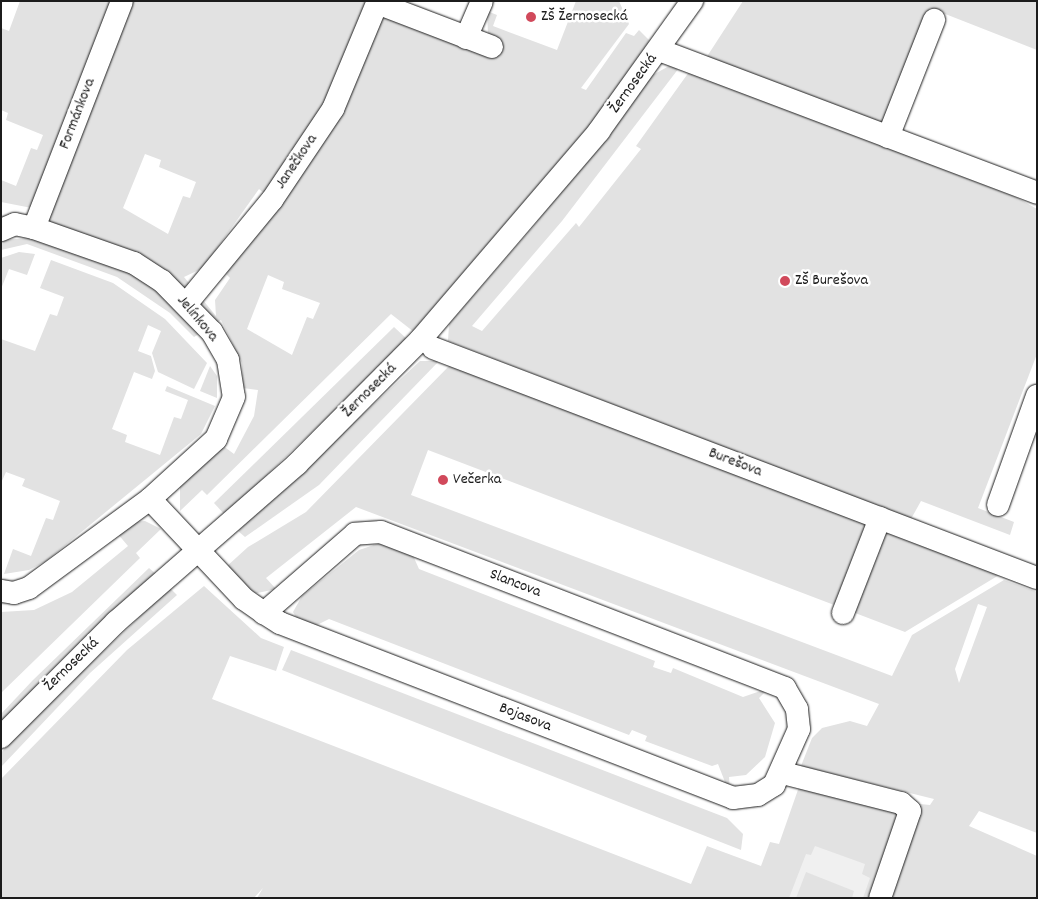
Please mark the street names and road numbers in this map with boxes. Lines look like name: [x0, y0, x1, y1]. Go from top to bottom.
street label: Žernosecká: [606, 50, 662, 118]
street label: Formánkova: [56, 76, 100, 152]
street label: Janečkova: [272, 131, 322, 193]
street label: Jelínkova: [172, 292, 222, 346]
street label: Žernosecká: [339, 360, 401, 422]
street label: Burešova: [706, 444, 764, 482]
street label: Slancova: [487, 565, 543, 603]
street label: Žernosecká: [40, 634, 104, 696]
street label: Bojasova: [496, 699, 554, 737]

